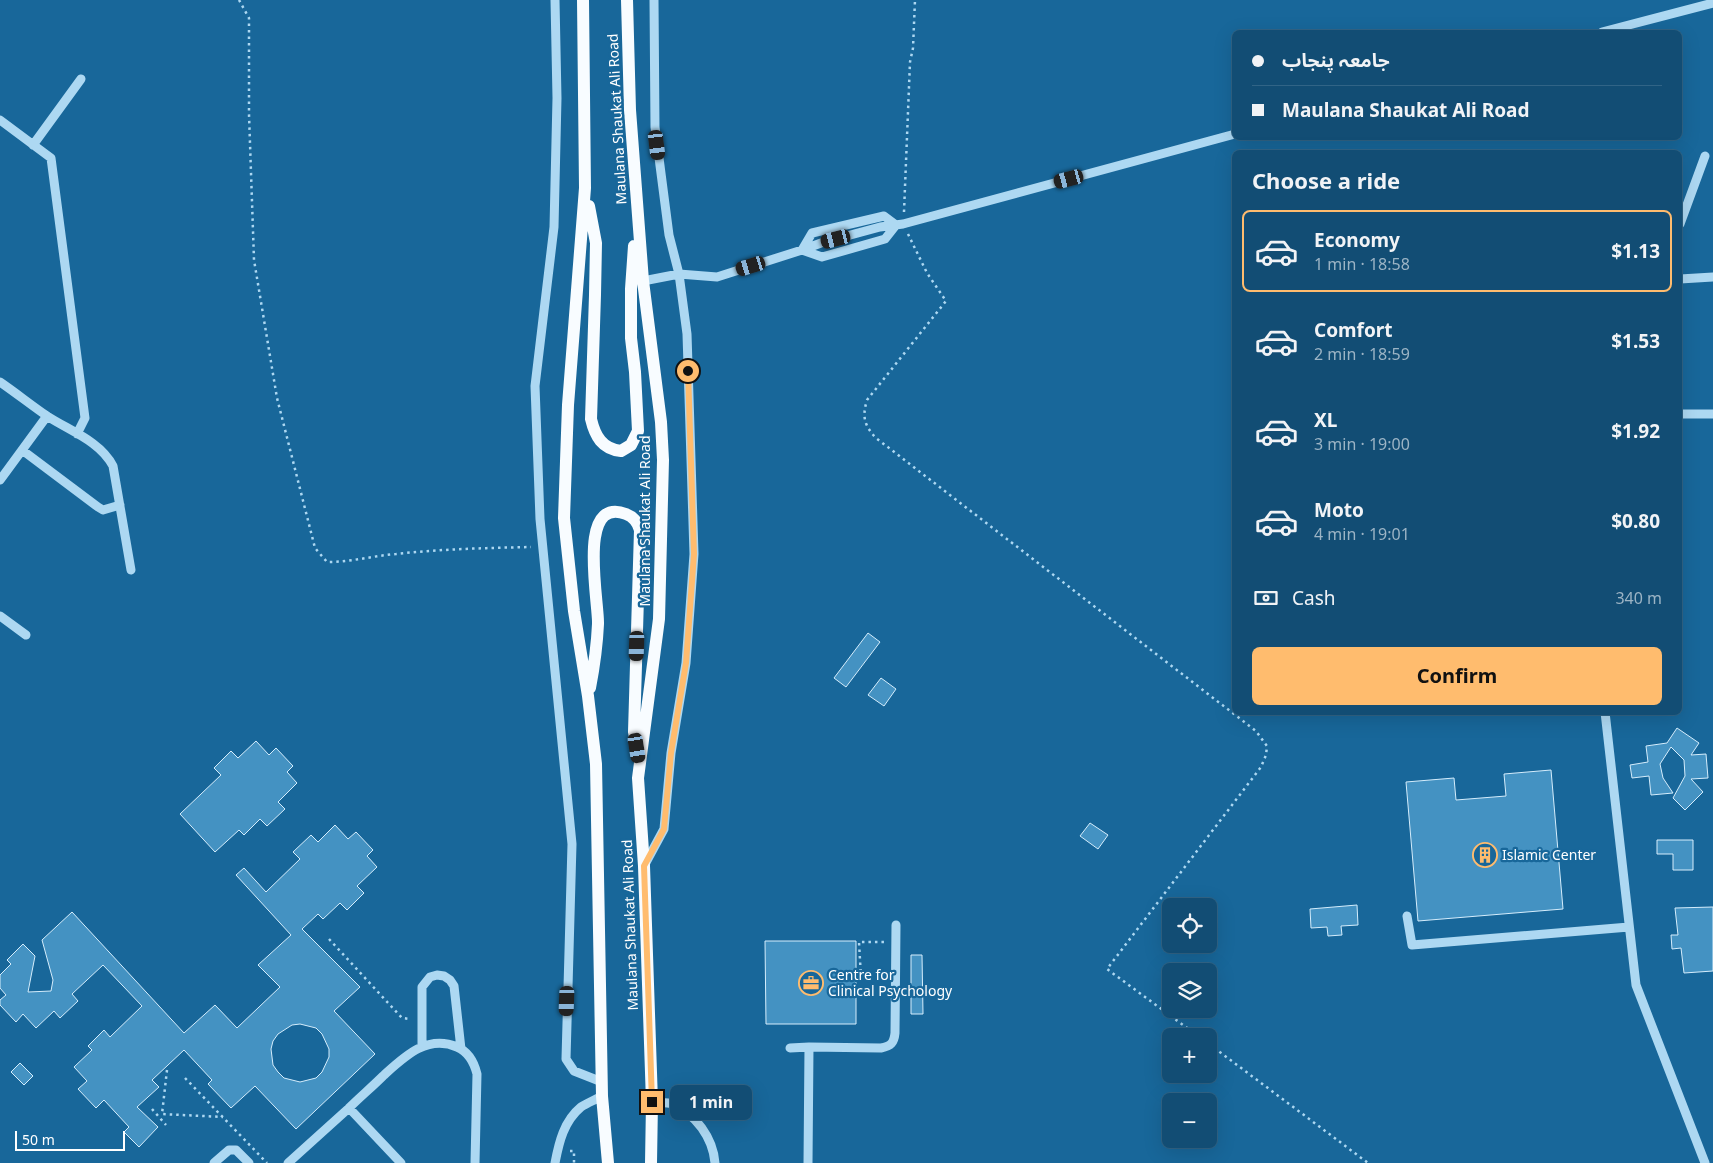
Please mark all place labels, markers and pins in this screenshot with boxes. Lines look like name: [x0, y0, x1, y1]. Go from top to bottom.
building icon: Islamic Center: [1472, 842, 1498, 868]
place label: Islamic Center: [1502, 845, 1596, 864]
place label: Centre for Clinical Psychology: [828, 965, 953, 1000]
office icon: Centre for Clinical Psychology: [798, 970, 824, 996]

